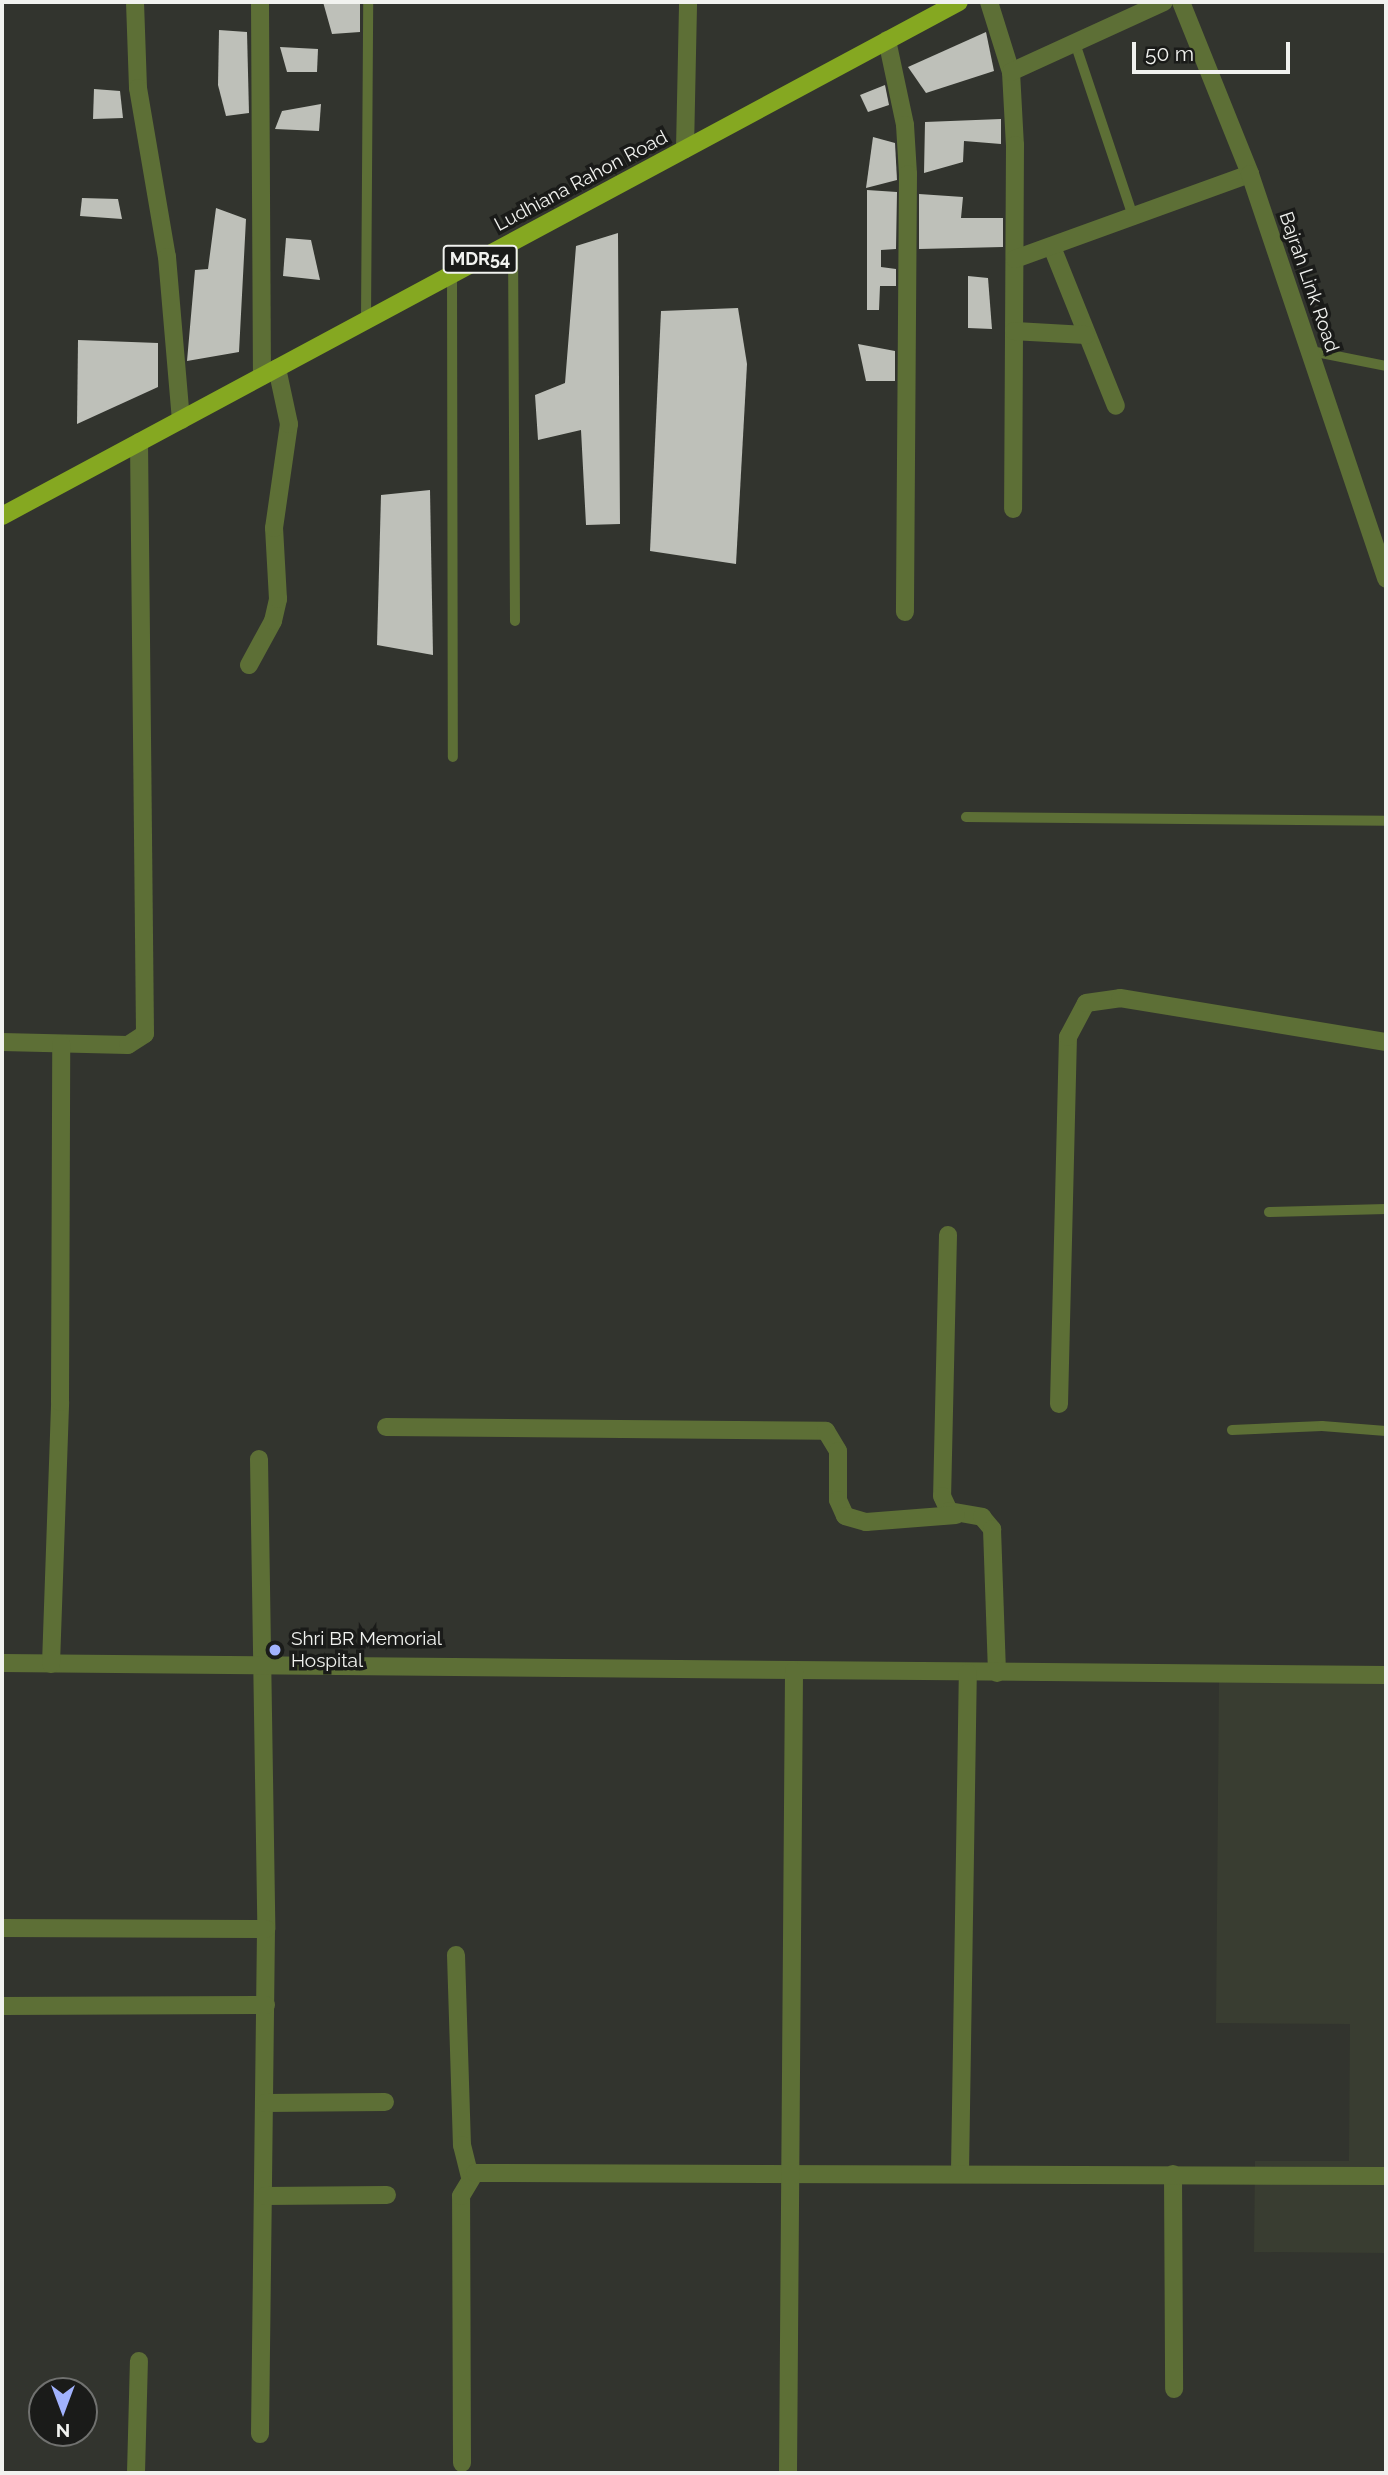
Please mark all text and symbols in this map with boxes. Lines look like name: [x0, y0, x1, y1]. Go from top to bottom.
scale bar: [1136, 28, 1294, 72]
text: 50 m: [1145, 41, 1194, 66]
street label: Ludhiana Rahon Road: [491, 126, 671, 236]
street label: Bajrah Link Road: [1274, 209, 1344, 355]
road number: MDR54: [442, 244, 518, 274]
place label: Shri BR Memorial Hospital: [291, 1628, 442, 1672]
marker: Shri BR Memorial Hospital: [265, 1640, 285, 1660]
north arrow: [28, 2377, 98, 2447]
text: N: [56, 2420, 70, 2442]

